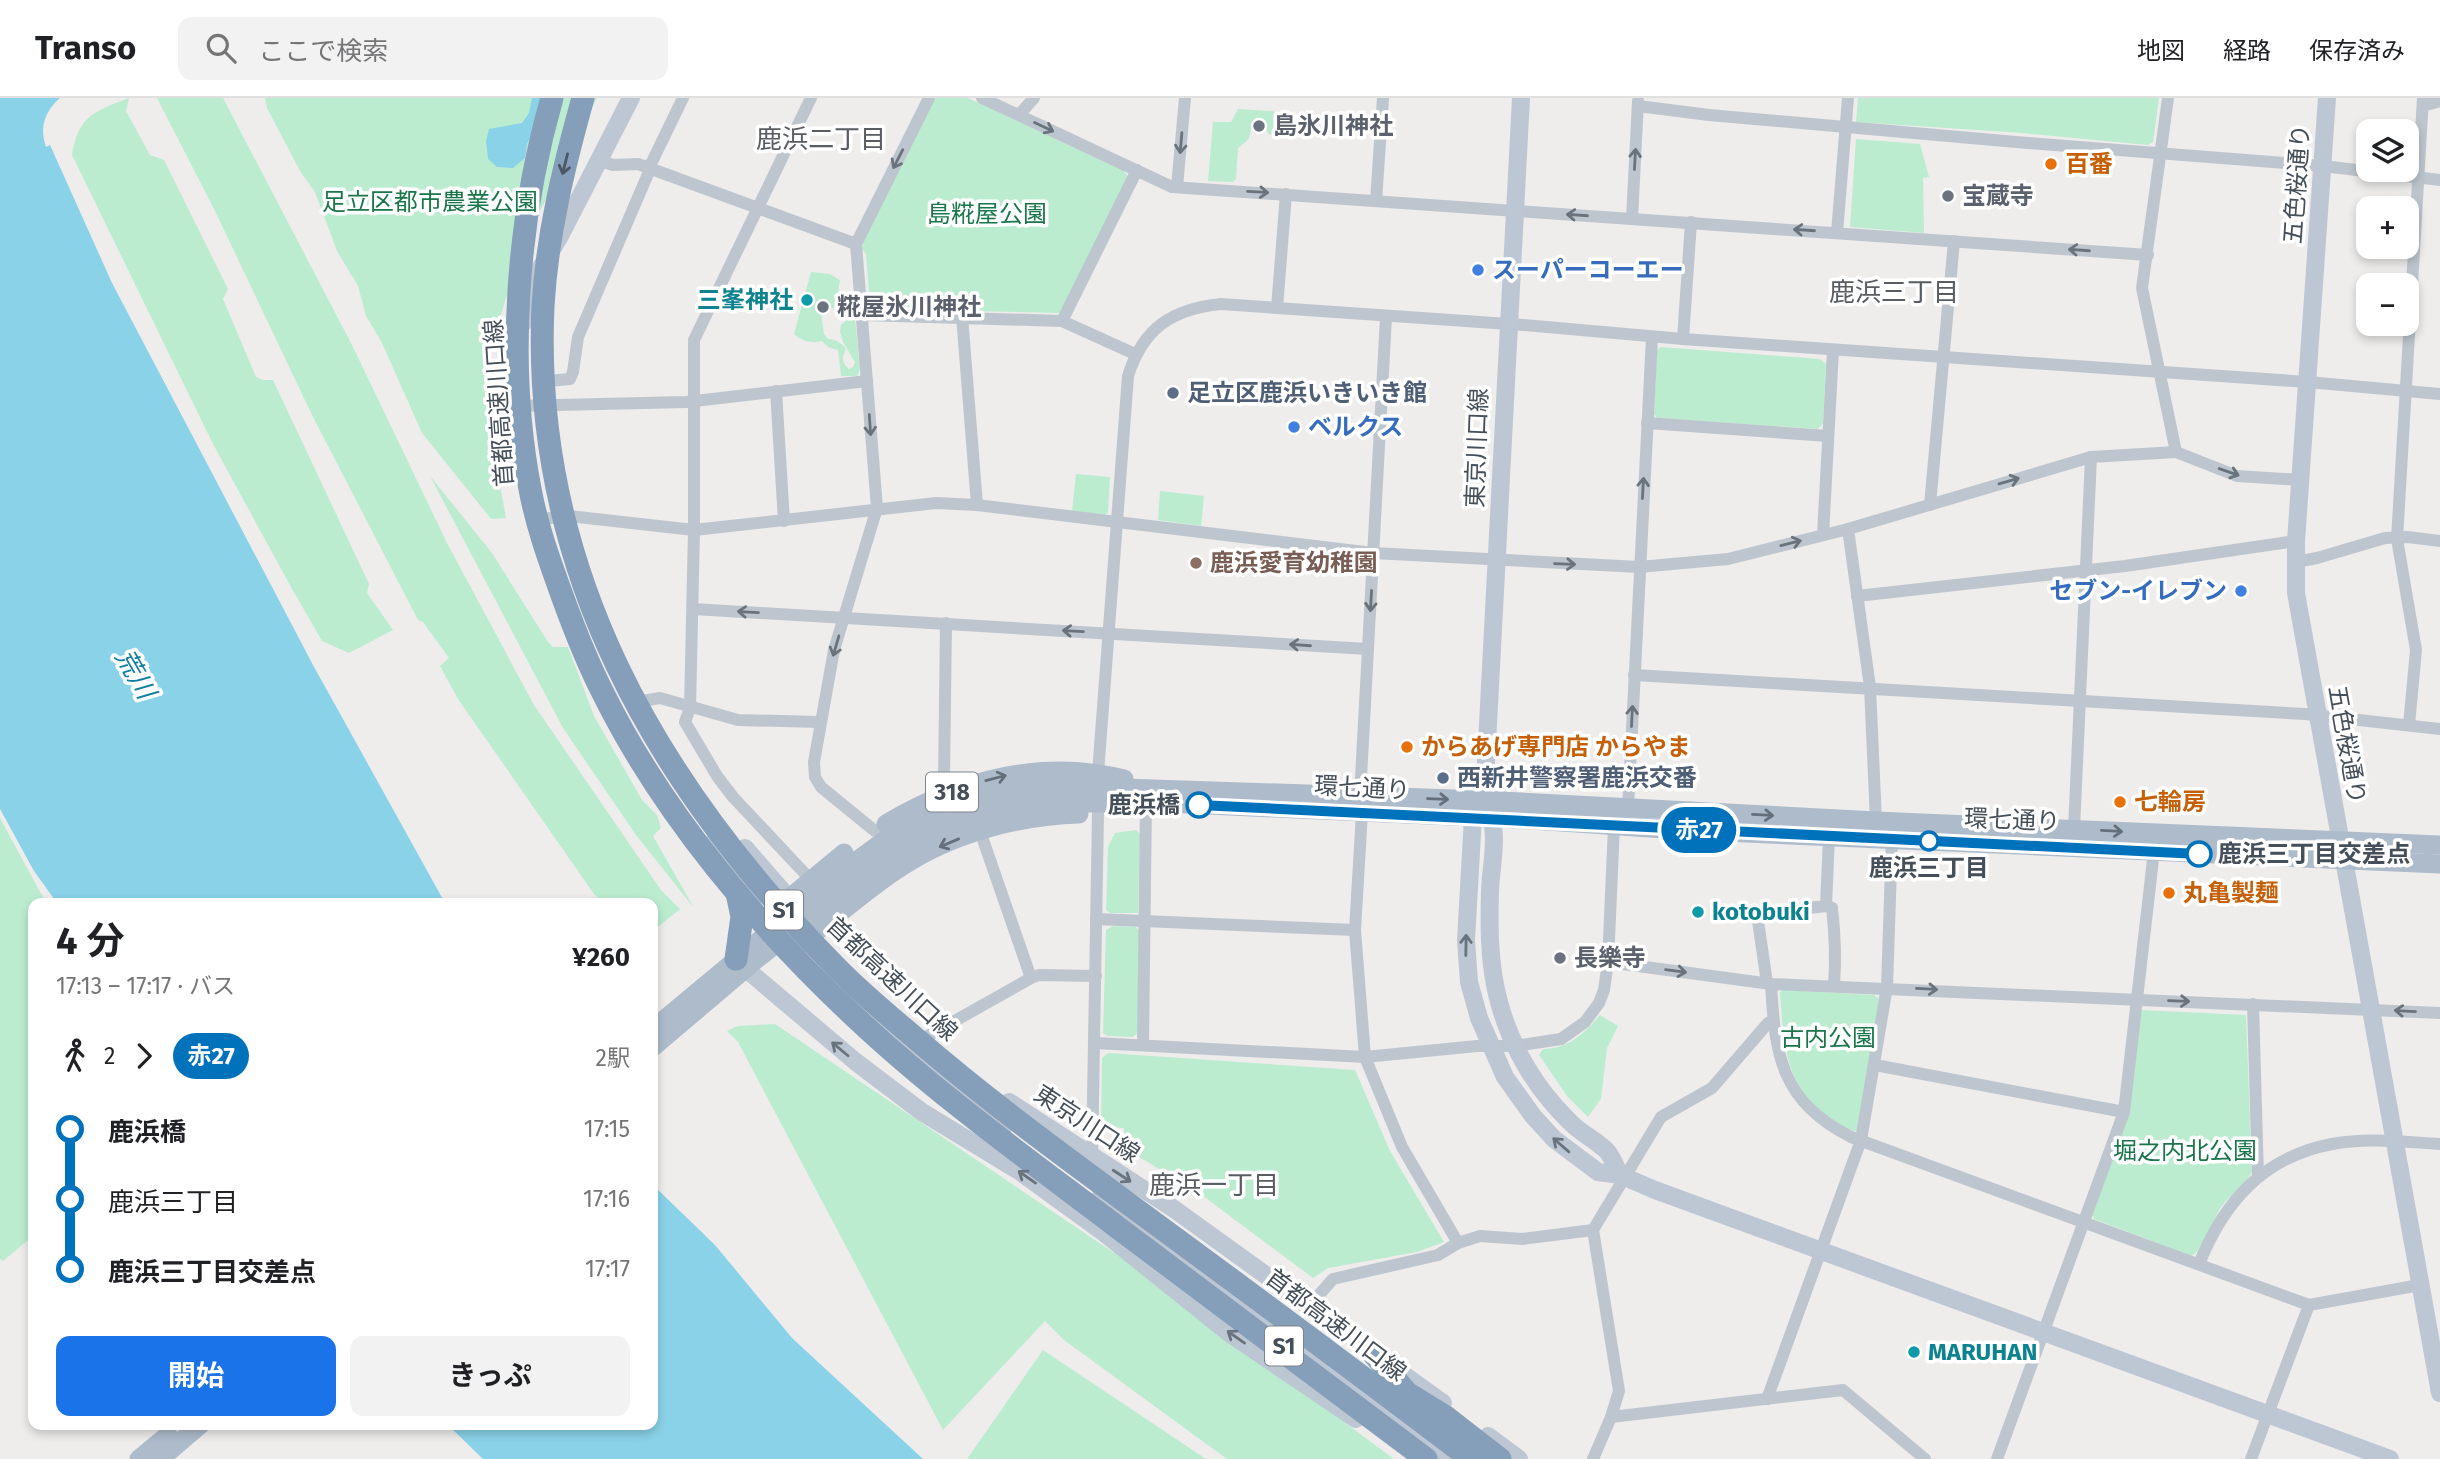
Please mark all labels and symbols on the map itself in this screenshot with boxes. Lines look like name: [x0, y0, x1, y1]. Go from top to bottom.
place label: 島氷川神社: [1273, 112, 1393, 140]
marker: 島氷川神社: [1251, 118, 1267, 134]
one-way arrow: [1033, 121, 1054, 134]
street label: 五色桜通り: [2279, 123, 2315, 245]
district label: 鹿浜二丁目: [756, 124, 886, 155]
one-way arrow: [1174, 131, 1187, 153]
one-way arrow: [891, 148, 905, 169]
one-way arrow: [1629, 148, 1642, 170]
place label: 百番: [2065, 150, 2113, 178]
one-way arrow: [558, 152, 571, 175]
marker: 百番: [2043, 156, 2059, 172]
place label: 宝蔵寺: [1962, 182, 2034, 210]
one-way arrow: [1246, 186, 1269, 199]
park label: 足立区都市農業公園: [322, 188, 538, 216]
marker: 宝蔵寺: [1940, 188, 1956, 204]
park label: 島糀屋公園: [927, 200, 1047, 228]
one-way arrow: [1565, 209, 1588, 222]
one-way arrow: [1792, 224, 1815, 237]
one-way arrow: [2069, 243, 2091, 256]
place label: スーパーコーエー: [1492, 256, 1684, 284]
marker: スーパーコーエー: [1470, 262, 1486, 278]
district label: 鹿浜三丁目: [1829, 277, 1959, 308]
place label: 三峯神社: [697, 286, 793, 314]
marker: 三峯神社: [799, 292, 815, 308]
place label: 糀屋氷川神社: [837, 293, 981, 321]
marker: 糀屋氷川神社: [815, 299, 831, 315]
street label: 首都高速川口線: [479, 318, 519, 488]
place label: 足立区鹿浜いきいき館: [1187, 379, 1427, 407]
marker: 足立区鹿浜いきいき館: [1165, 385, 1181, 401]
street label: 東京川口線: [1461, 388, 1493, 508]
one-way arrow: [864, 413, 877, 436]
place label: ベルクス: [1308, 413, 1403, 441]
marker: ベルクス: [1286, 419, 1302, 435]
one-way arrow: [2218, 467, 2240, 479]
one-way arrow: [1998, 474, 2020, 487]
one-way arrow: [1637, 478, 1650, 500]
one-way arrow: [1779, 536, 1801, 549]
place label: 鹿浜愛育幼稚園: [1210, 549, 1378, 577]
marker: 鹿浜愛育幼稚園: [1188, 555, 1204, 571]
one-way arrow: [1554, 557, 1577, 570]
place label: セブン-イレブン: [2049, 577, 2227, 605]
marker: セブン-イレブン: [2233, 583, 2249, 599]
one-way arrow: [1364, 589, 1377, 612]
one-way arrow: [737, 605, 760, 618]
one-way arrow: [1062, 624, 1085, 637]
one-way arrow: [829, 635, 842, 657]
one-way arrow: [1289, 638, 1312, 651]
water label: 荒川: [109, 644, 163, 707]
street label: 五色桜通り: [2323, 683, 2371, 807]
one-way arrow: [1625, 704, 1638, 727]
place label: からあげ専門店 からやま: [1421, 733, 1691, 761]
marker: からあげ専門店 からやま: [1399, 739, 1415, 755]
place label: 西新井警察署鹿浜交番: [1457, 764, 1697, 792]
marker: 西新井警察署鹿浜交番: [1435, 770, 1451, 786]
one-way arrow: [984, 771, 1007, 784]
road number: 318: [926, 772, 978, 812]
street label: 環七通り: [1313, 772, 1411, 804]
place label: 七輪房: [2134, 788, 2206, 816]
place label: 鹿浜橋: [1108, 791, 1180, 819]
marker: 鹿浜橋: [1186, 792, 1212, 818]
one-way arrow: [1426, 792, 1449, 806]
marker: 七輪房: [2112, 794, 2128, 810]
street label: 環七通り: [1964, 804, 2060, 836]
line badge: 赤27: [1659, 807, 1739, 853]
one-way arrow: [1751, 809, 1773, 822]
one-way arrow: [2101, 825, 2123, 838]
marker: 鹿浜三丁目: [1919, 831, 1939, 851]
one-way arrow: [939, 837, 960, 850]
place label: 鹿浜三丁目交差点: [2218, 840, 2410, 868]
marker: 鹿浜三丁目交差点: [2186, 841, 2212, 867]
place label: 鹿浜三丁目: [1869, 854, 1989, 882]
place label: 丸亀製麺: [2183, 879, 2279, 907]
marker: 丸亀製麺: [2161, 885, 2177, 901]
road number: S1: [765, 890, 803, 930]
place label: kotobuki: [1712, 898, 1810, 926]
marker: kotobuki: [1690, 904, 1706, 920]
street label: 首都高速川口線: [821, 911, 963, 1047]
one-way arrow: [1459, 933, 1473, 956]
place label: 長樂寺: [1574, 944, 1646, 972]
marker: 長樂寺: [1552, 950, 1568, 966]
one-way arrow: [1664, 965, 1687, 978]
one-way arrow: [1915, 983, 1938, 996]
one-way arrow: [2167, 995, 2190, 1008]
one-way arrow: [2394, 1004, 2417, 1017]
park label: 古内公園: [1780, 1024, 1876, 1052]
one-way arrow: [832, 1041, 850, 1057]
street label: 東京川口線: [1029, 1080, 1145, 1168]
one-way arrow: [1552, 1137, 1570, 1152]
park label: 堀之内北公園: [2113, 1137, 2257, 1165]
one-way arrow: [1111, 1169, 1131, 1183]
one-way arrow: [1018, 1170, 1037, 1185]
district label: 鹿浜一丁目: [1149, 1170, 1279, 1201]
street label: 首都高速川口線: [1260, 1263, 1412, 1387]
road number: S1: [1265, 1326, 1303, 1366]
one-way arrow: [1227, 1330, 1246, 1344]
place label: MARUHAN: [1928, 1338, 2037, 1366]
marker: MARUHAN: [1906, 1344, 1922, 1360]

